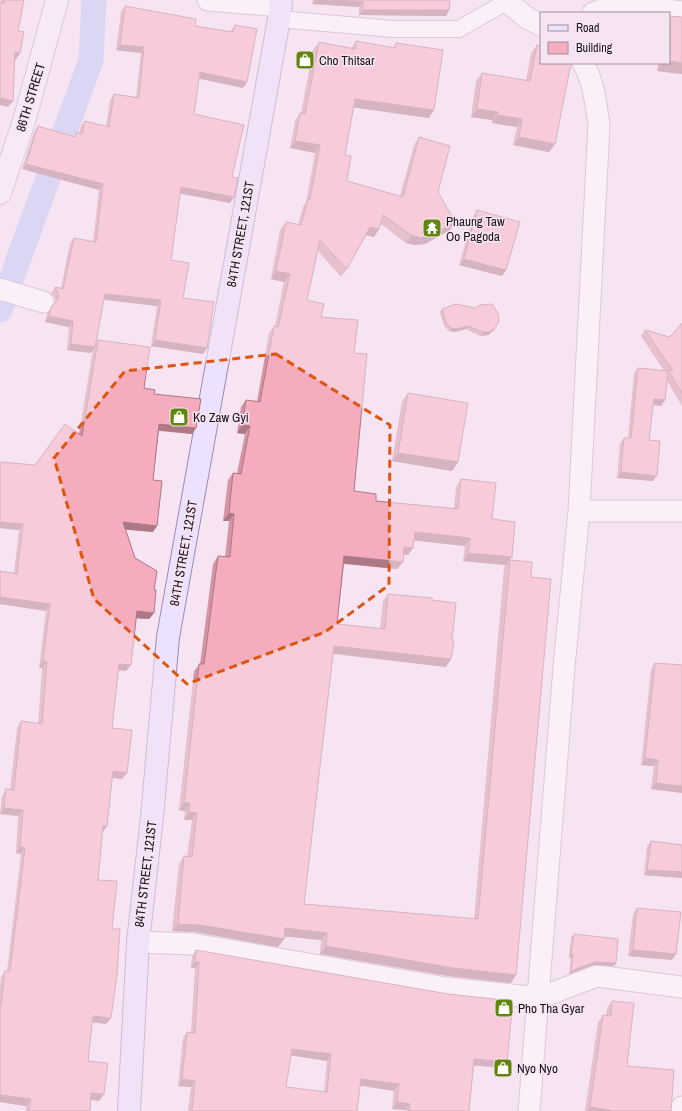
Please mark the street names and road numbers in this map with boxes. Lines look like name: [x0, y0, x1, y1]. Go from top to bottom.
street label: 86TH STREET: [12, 60, 49, 134]
street label: 84TH STREET, 121ST: [223, 179, 258, 288]
street label: 84TH STREET, 121ST: [166, 498, 201, 607]
street label: 84TH STREET, 121ST: [131, 819, 161, 928]

